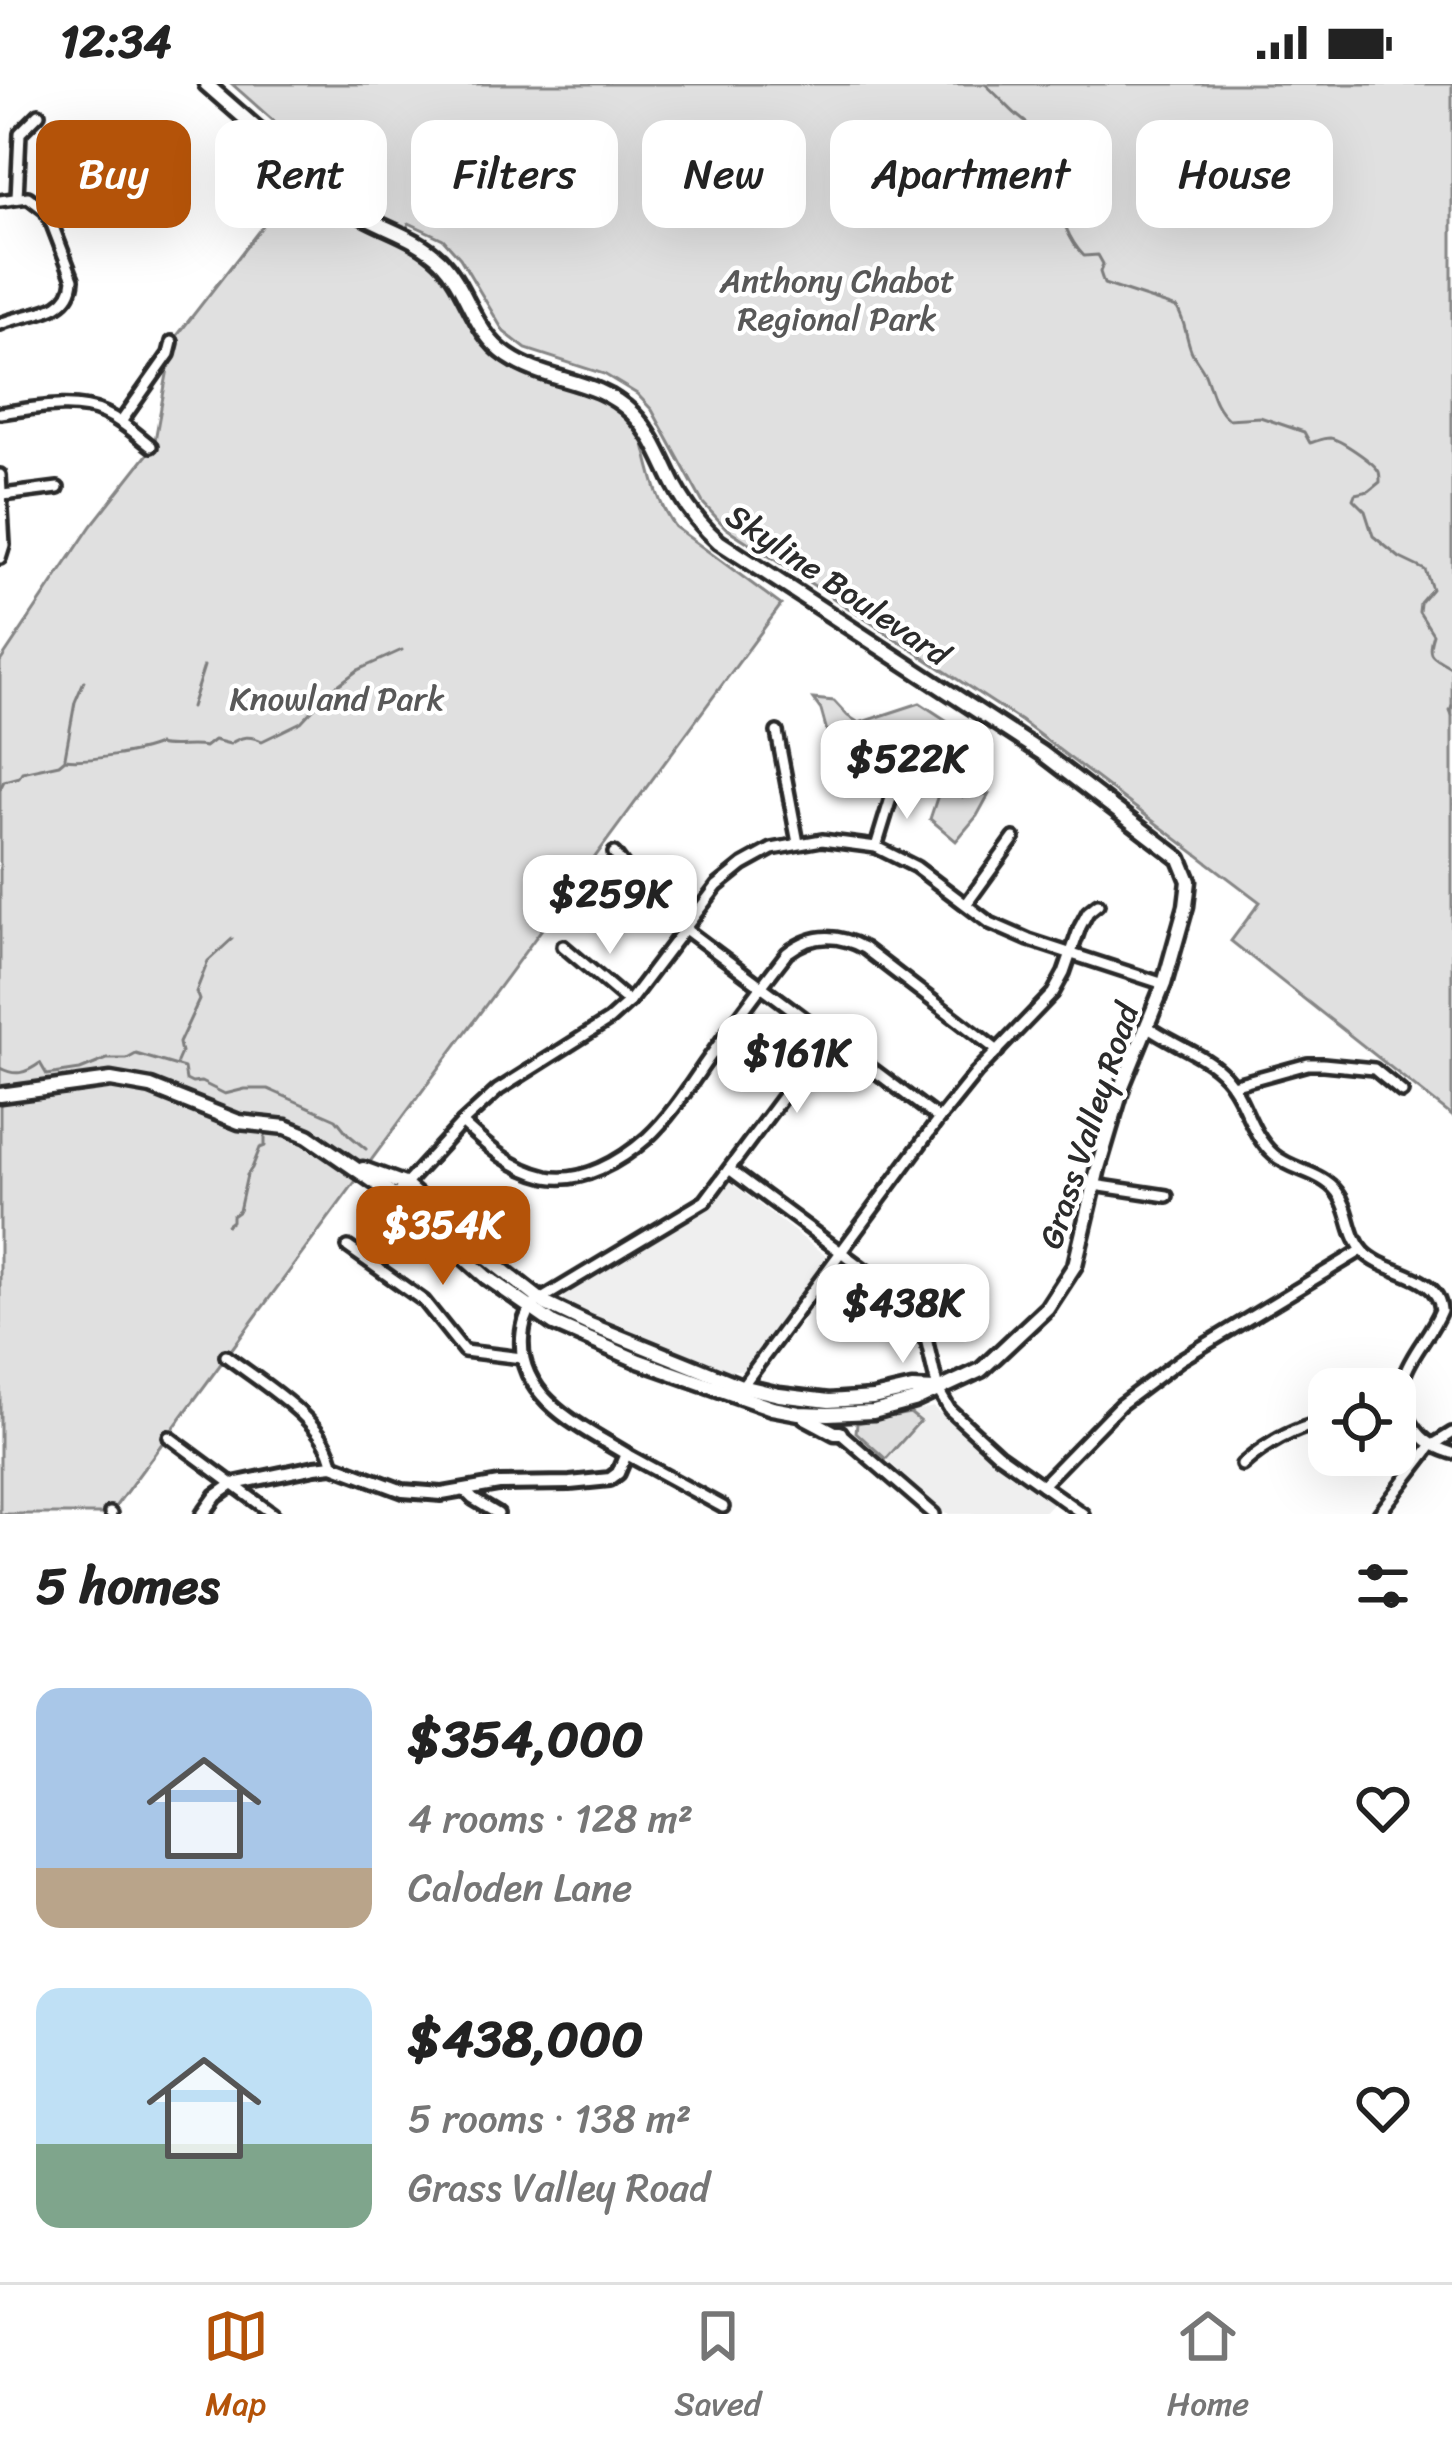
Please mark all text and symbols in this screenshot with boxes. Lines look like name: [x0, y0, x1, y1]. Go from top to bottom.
text: 12:34: [60, 2, 172, 82]
chip: Buy: [36, 120, 191, 228]
chip: Rent: [215, 120, 387, 228]
chip: Filters: [411, 120, 618, 228]
chip: New: [642, 120, 806, 228]
chip: Apartment: [830, 120, 1112, 228]
chip: House: [1136, 120, 1333, 228]
park label: Anthony Chabot Regional Park: [719, 252, 954, 348]
street label: Skyline Boulevard: [713, 488, 965, 684]
park label: Knowland Park: [230, 670, 445, 728]
pin: $522K: [823, 720, 991, 822]
text: $522K: [848, 724, 966, 793]
pin: $259K: [526, 855, 694, 957]
text: $259K: [550, 859, 670, 928]
street label: Grass Valley Road: [1022, 993, 1157, 1256]
pin: $161K: [713, 1014, 881, 1116]
text: $161K: [744, 1018, 850, 1087]
pin: $354K: [359, 1186, 527, 1288]
text: $354K: [383, 1190, 503, 1259]
pin: $438K: [819, 1264, 987, 1366]
text: $438K: [843, 1268, 963, 1337]
map controls: [1308, 1368, 1416, 1476]
button: locate: [1308, 1368, 1416, 1476]
text: 5 homes: [36, 1541, 219, 1631]
icon: filters: [1350, 1553, 1416, 1619]
text: $354,000: [408, 1694, 644, 1784]
icon: home: [132, 1736, 276, 1880]
icon: heart: [1350, 1775, 1416, 1841]
text: 4 rooms · 128 m²: [408, 1784, 693, 1853]
text: Caloden Lane: [408, 1853, 632, 1922]
text: $438,000: [408, 1994, 643, 2084]
icon: home: [132, 2036, 276, 2180]
icon: heart: [1350, 2075, 1416, 2141]
text: 5 rooms · 138 m²: [408, 2084, 691, 2153]
text: Grass Valley Road: [408, 2153, 709, 2222]
tab: Map: [203, 2303, 269, 2433]
tab: Saved: [674, 2303, 761, 2433]
tab: Home: [1167, 2303, 1249, 2433]

